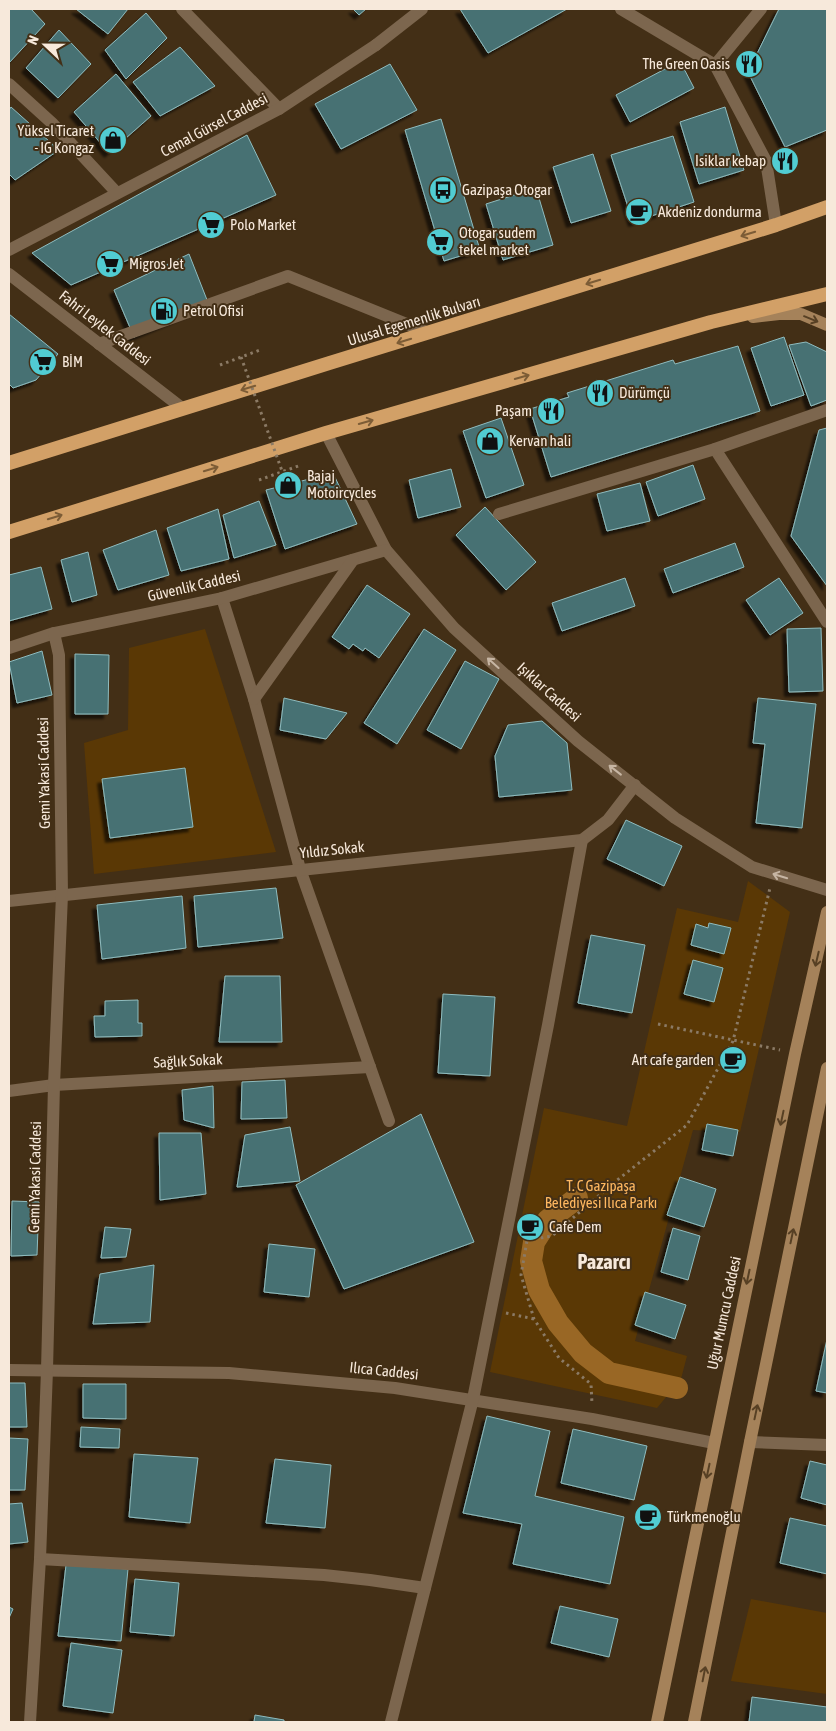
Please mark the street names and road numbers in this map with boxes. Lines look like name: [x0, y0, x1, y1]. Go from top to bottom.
street label: Cemal Gürsel Caddesi: [157, 89, 270, 160]
street label: Fahri Leylek Caddesi: [56, 287, 154, 369]
street label: Ulusal Egemenlik Bulvarı: [346, 292, 482, 349]
street label: Güvenlik Caddesi: [146, 567, 242, 604]
street label: Işıklar Caddesi: [514, 659, 585, 725]
street label: Gemi Yakasi Caddesi: [34, 717, 53, 829]
street label: Yıldız Sokak: [299, 838, 366, 861]
street label: Sağlık Sokak: [153, 1050, 223, 1071]
street label: Gemi Yakasi Caddesi: [25, 1121, 44, 1233]
street label: Uğur Mumcu Caddesi: [703, 1255, 744, 1371]
street label: Ilıca Caddesi: [349, 1358, 419, 1383]

